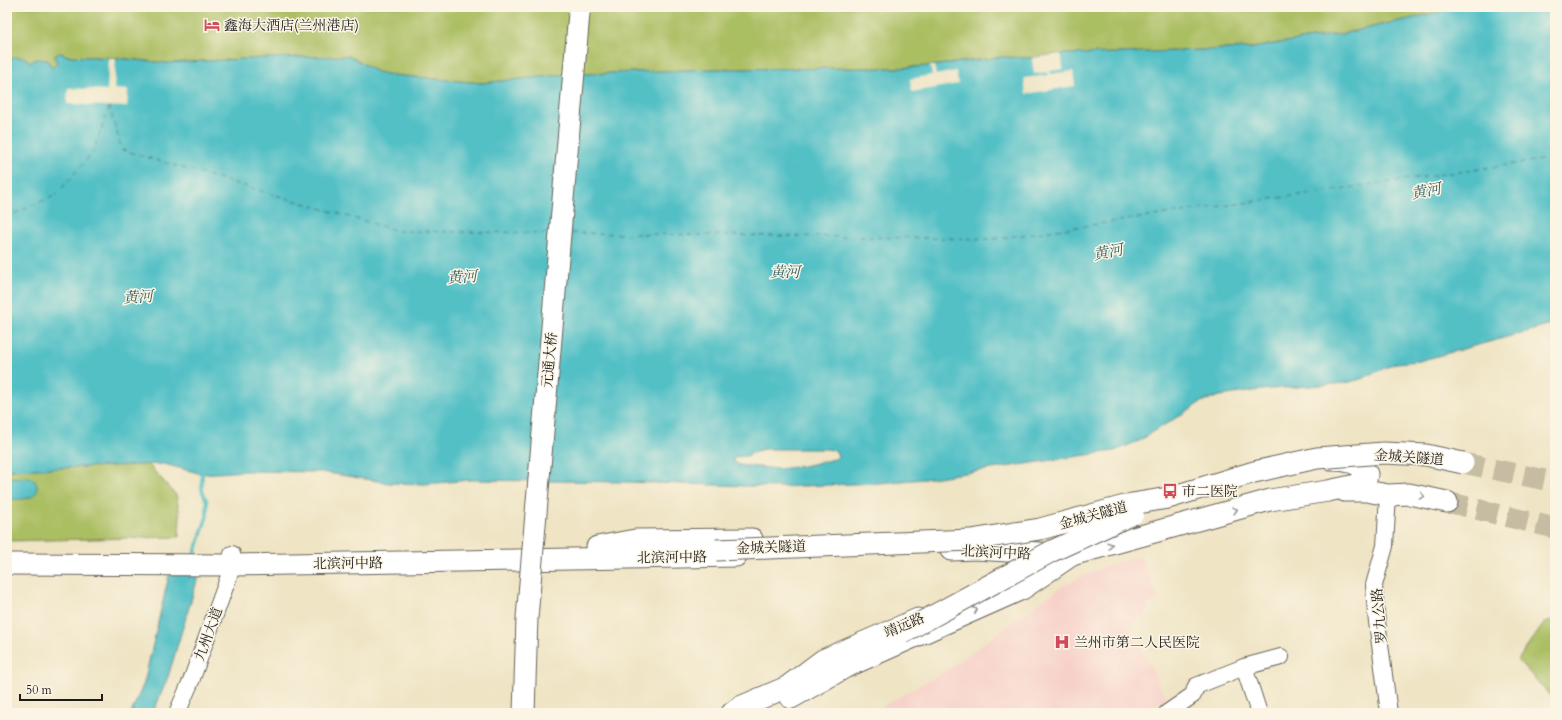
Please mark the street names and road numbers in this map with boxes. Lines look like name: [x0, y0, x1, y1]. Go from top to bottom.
street label: 元通大桥: [538, 331, 561, 389]
street label: 金城关隧道: [1373, 446, 1445, 469]
street label: 金城关隧道: [1057, 497, 1129, 534]
street label: 金城关隧道: [736, 537, 806, 558]
street label: 北滨河中路: [961, 541, 1031, 564]
street label: 北滨河中路: [637, 547, 707, 568]
street label: 北滨河中路: [313, 553, 383, 574]
street label: 罗九公路: [1368, 587, 1391, 645]
street label: 九州大道: [190, 605, 227, 664]
street label: 靖远路: [881, 609, 927, 642]

